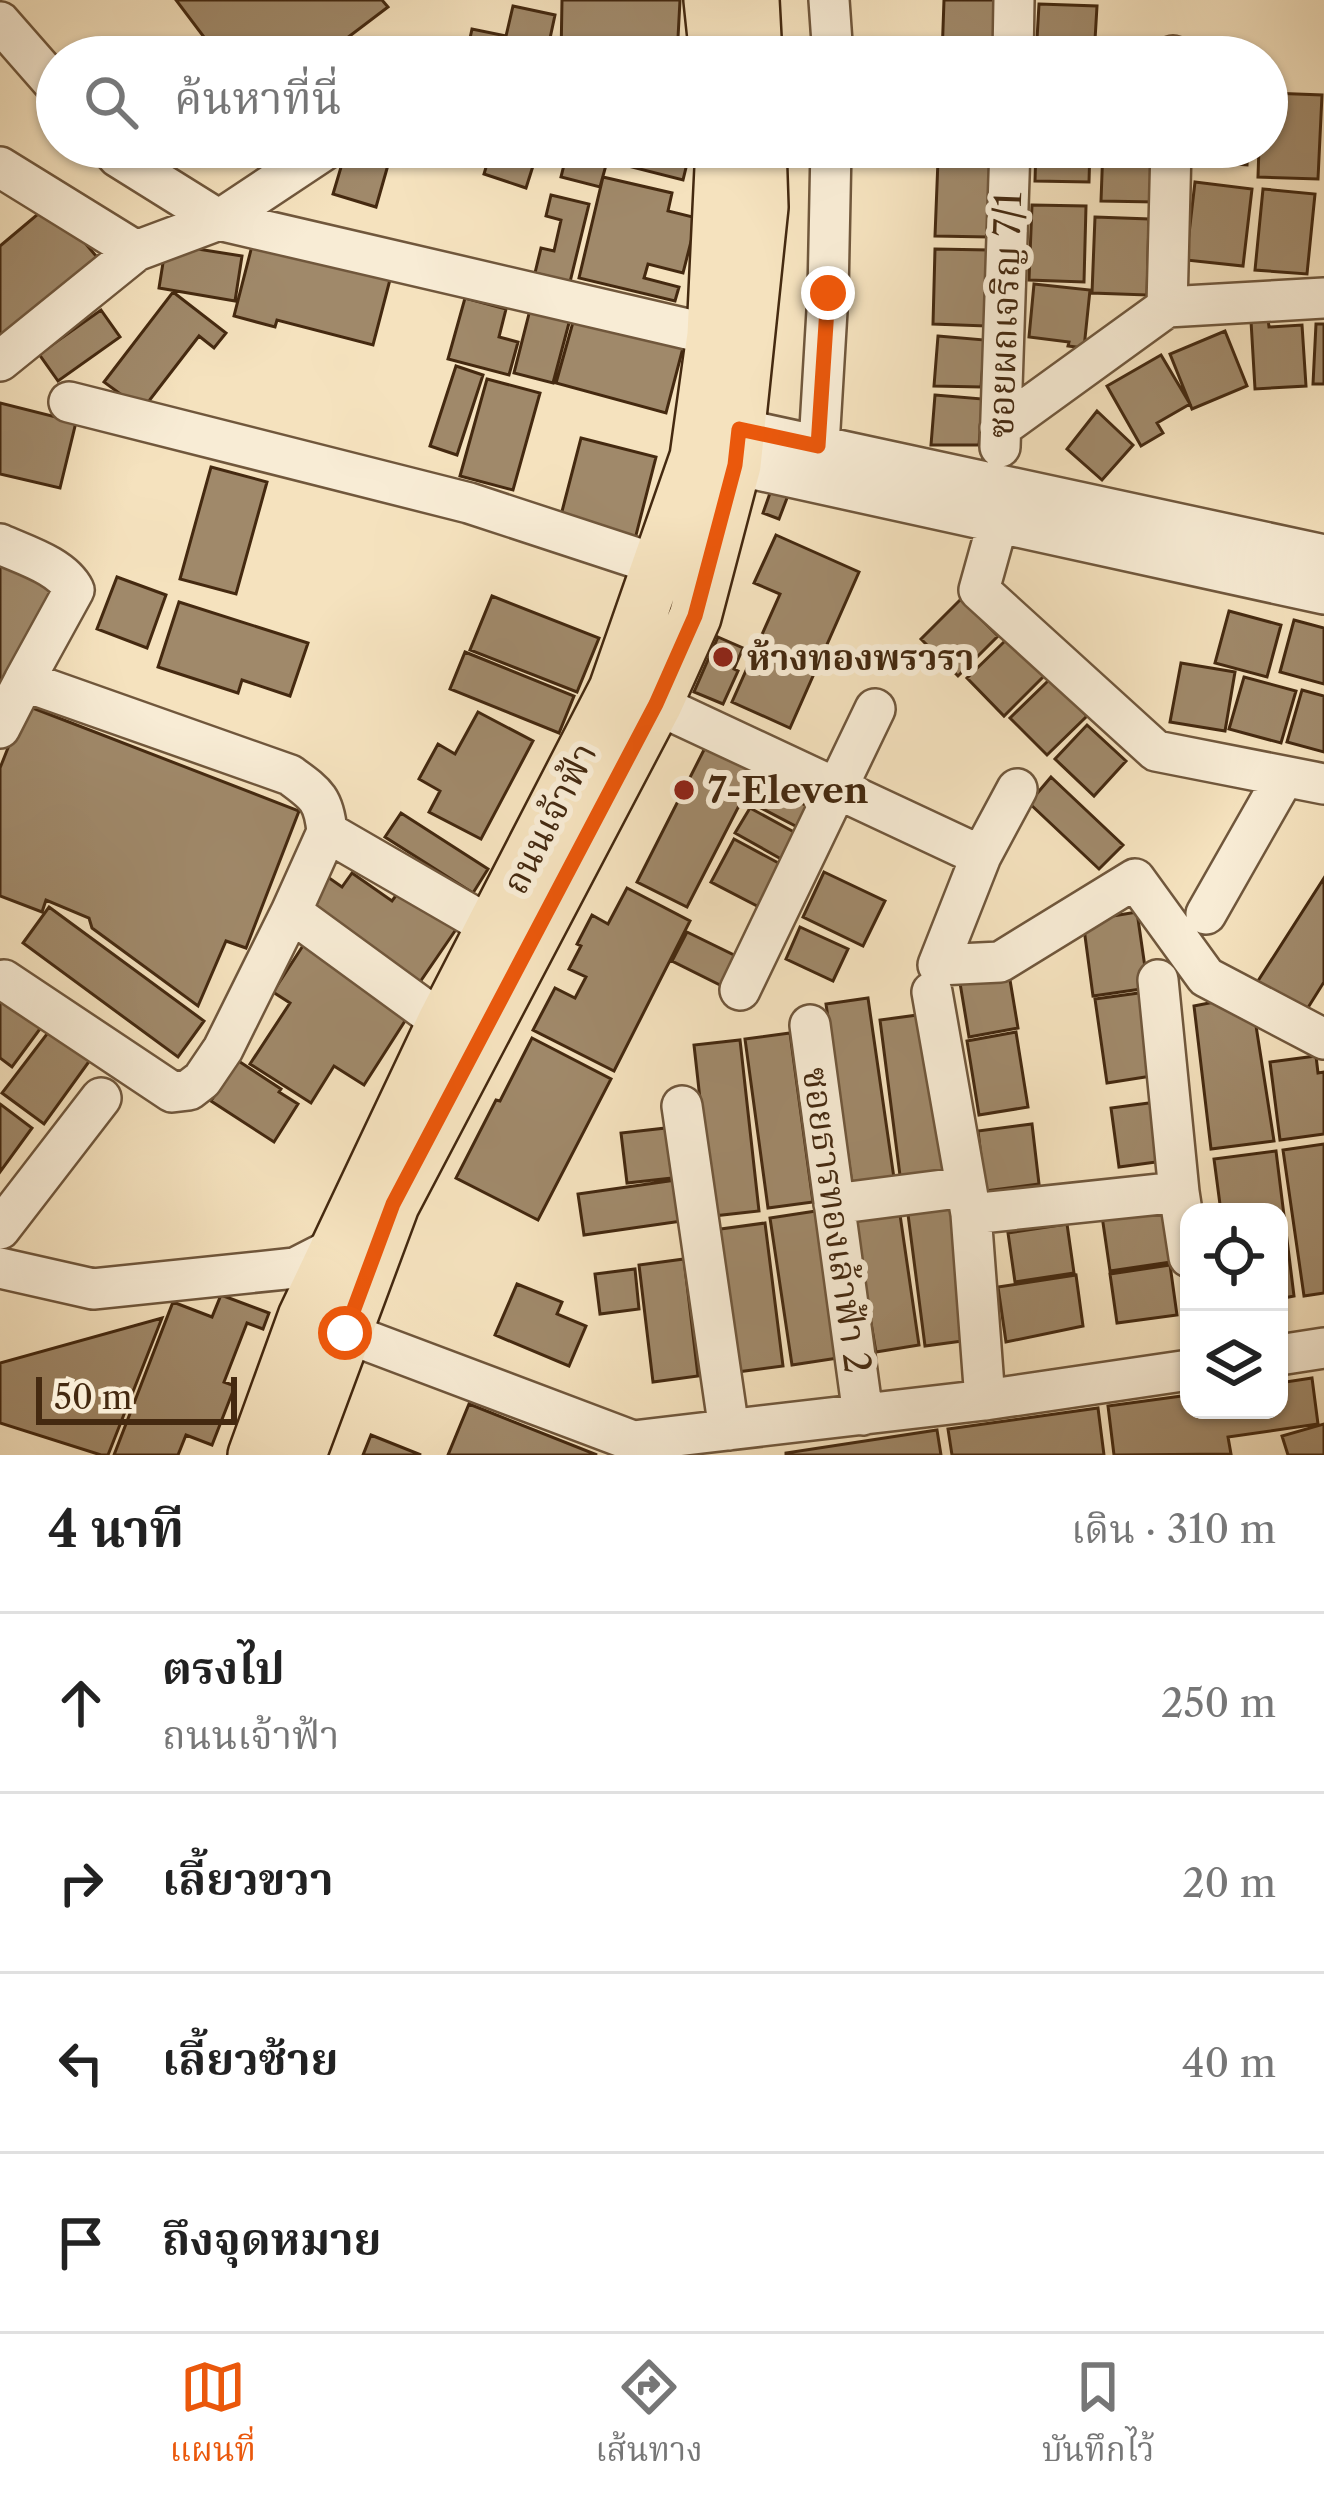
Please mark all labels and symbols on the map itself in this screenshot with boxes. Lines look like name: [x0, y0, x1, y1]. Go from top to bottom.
street label: ซอยผถเจริญ 7/1: [978, 191, 1030, 439]
route end: [801, 266, 855, 320]
place label: ห้างทองพรวรา: [747, 635, 974, 679]
marker: ห้างทองพรวรา: [710, 644, 736, 670]
street label: ถนนเจ้าฟ้า: [492, 735, 606, 901]
place label: 7-Eleven: [708, 768, 869, 812]
marker: 7-Eleven: [671, 777, 697, 803]
street label: ซอยธารทองเล้าฟ้า 2: [794, 1064, 880, 1376]
route start: [318, 1306, 372, 1360]
scale bar: [36, 1371, 237, 1424]

